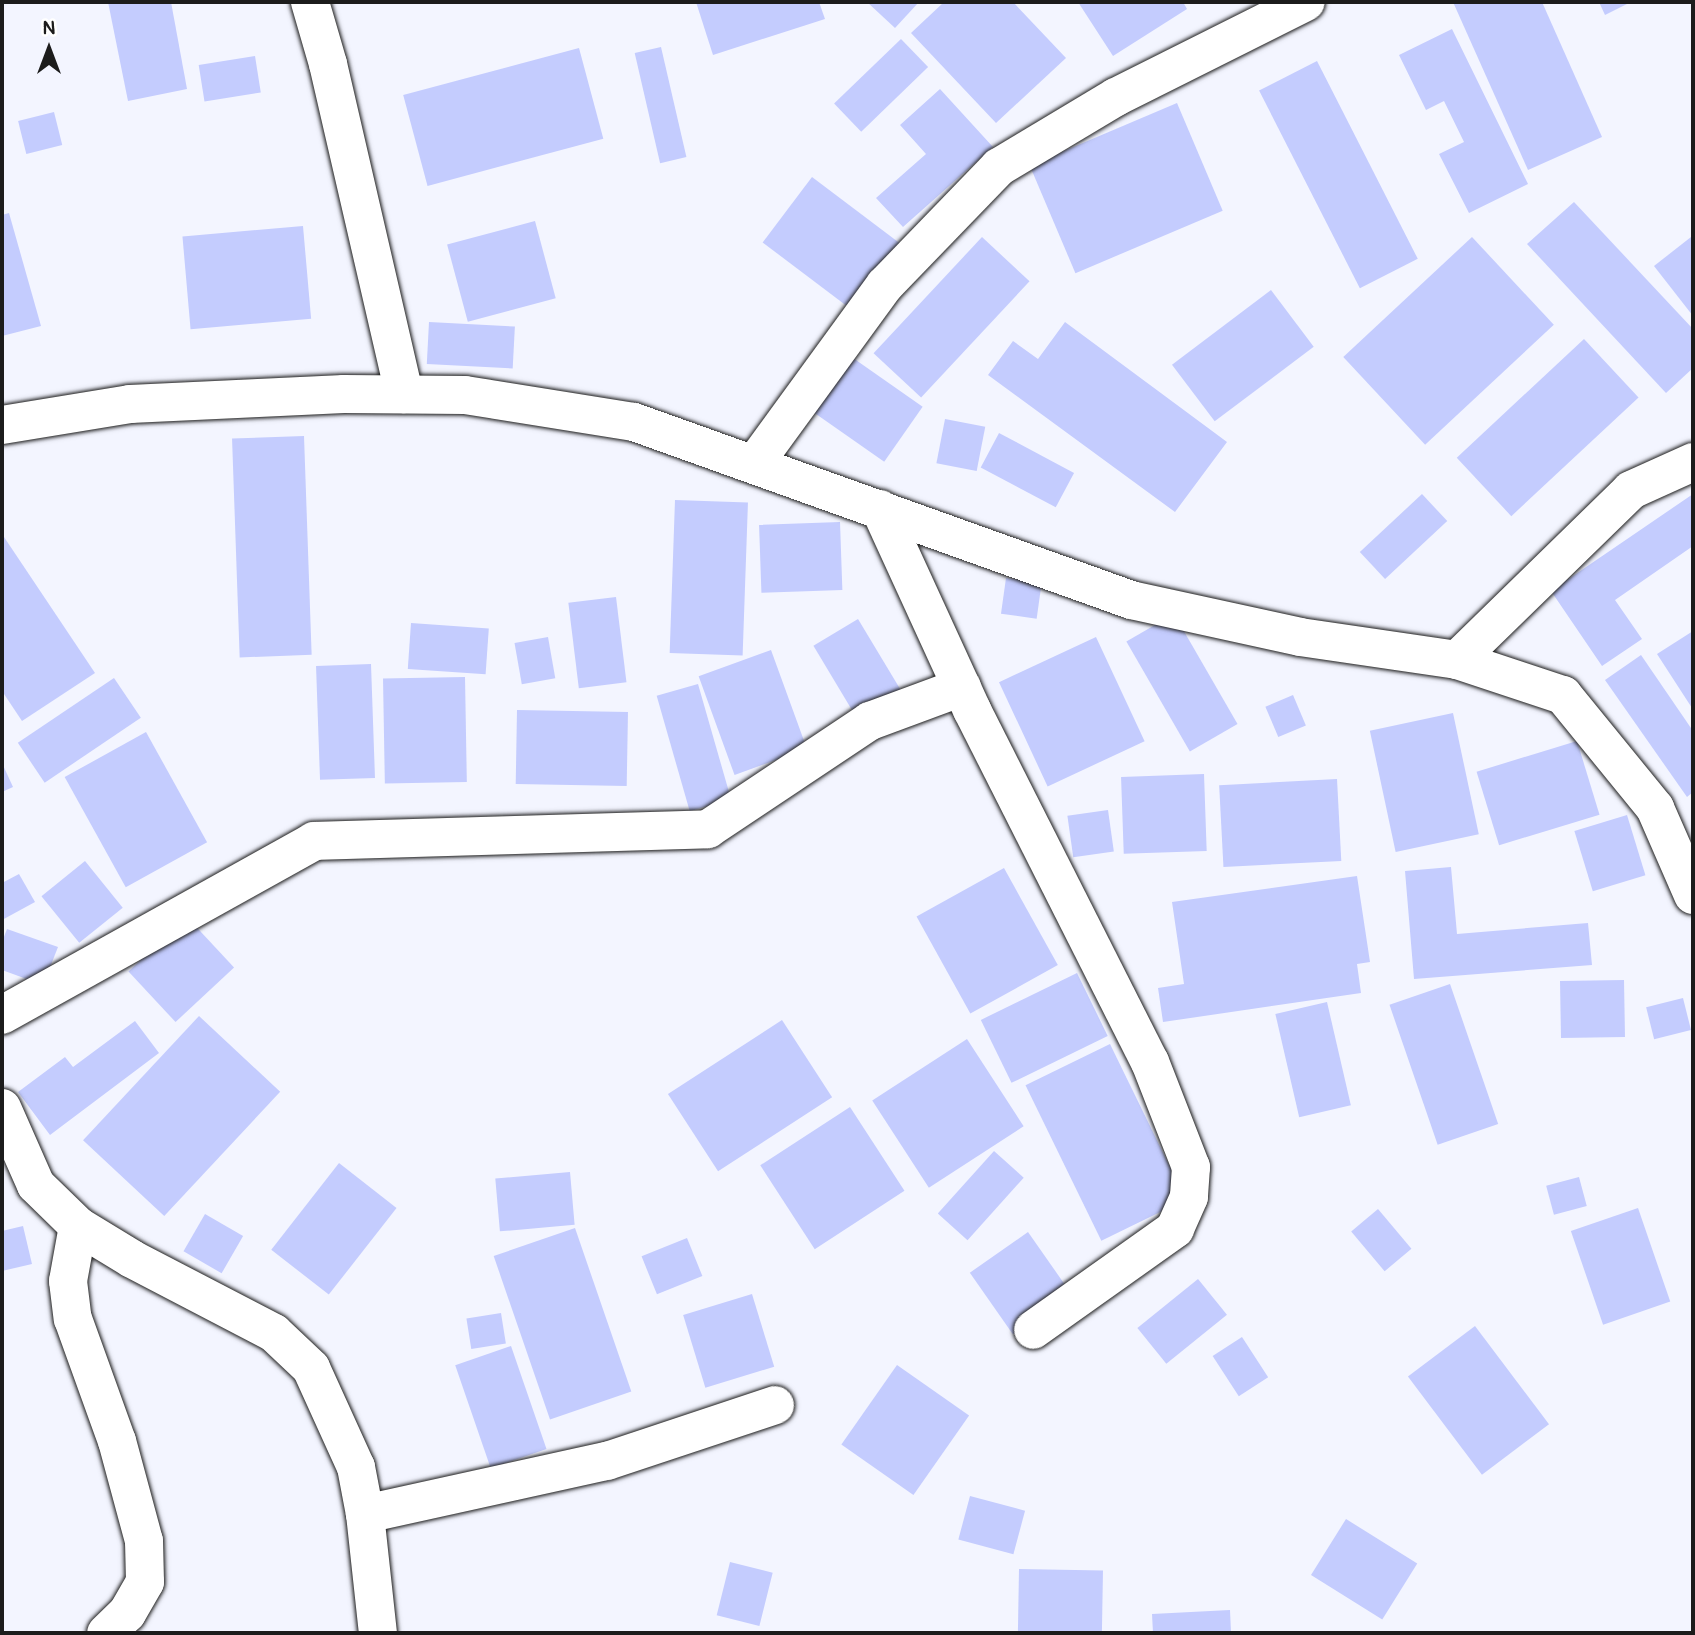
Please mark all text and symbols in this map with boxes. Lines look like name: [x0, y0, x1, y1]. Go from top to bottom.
north arrow: [14, 14, 84, 84]
text: N: [43, 16, 55, 40]

